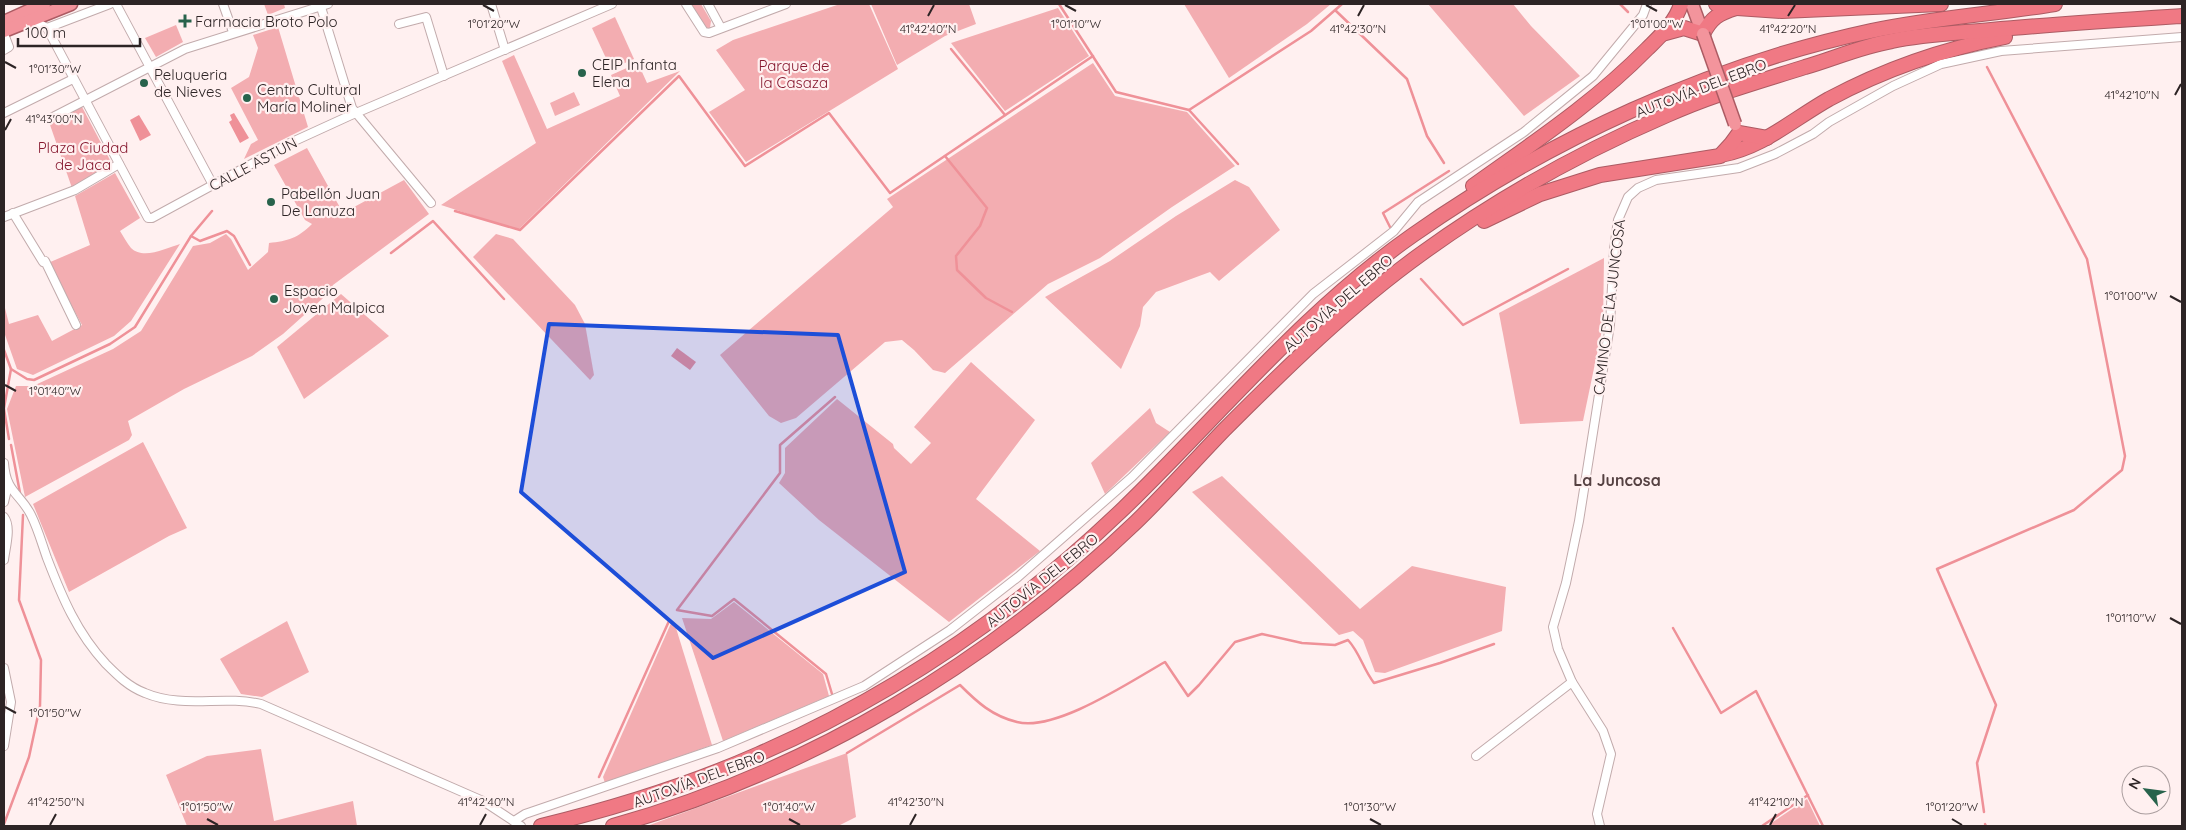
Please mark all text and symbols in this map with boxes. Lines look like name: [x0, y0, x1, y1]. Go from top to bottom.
place label: Farmacia Broto Polo: [195, 12, 338, 31]
scale bar: [18, 15, 140, 47]
marker: Farmacia Broto Polo: [179, 15, 191, 27]
text: 1°01'20"W: [468, 16, 521, 31]
text: 1°01'10"W: [1051, 16, 1101, 31]
text: 1°01'00"W: [1631, 16, 1684, 31]
text: 41°42'40"N: [900, 21, 956, 36]
text: 41°42'30"N: [1330, 21, 1386, 36]
text: 41°42'20"N: [1759, 21, 1817, 36]
text: 100 m: [25, 23, 66, 42]
street label: AUTOVÍA DEL EBRO: [1633, 54, 1769, 122]
place label: CEIP Infanta Elena: [592, 55, 677, 91]
park label: Parque de la Casaza: [758, 56, 830, 92]
text: 1°01'30"W: [29, 61, 81, 76]
place label: Peluqueria de Nieves: [154, 65, 227, 101]
marker: CEIP Infanta Elena: [576, 67, 588, 79]
marker: Peluqueria de Nieves: [138, 77, 150, 89]
place label: Centro Cultural María Moliner: [257, 80, 361, 116]
text: 41°42'10"N: [2105, 87, 2159, 102]
marker: Centro Cultural María Moliner: [241, 92, 253, 104]
text: 41°43'00"N: [25, 111, 83, 126]
street label: CALLE ASTUN: [206, 133, 300, 195]
park label: Plaza Ciudad de Jaca: [38, 138, 128, 174]
place label: Pabellón Juan De Lanuza: [281, 184, 380, 220]
marker: Pabellón Juan De Lanuza: [265, 196, 277, 208]
street label: CAMINO DE LA JUNCOSA: [1589, 218, 1629, 396]
street label: AUTOVÍA DEL EBRO: [1279, 250, 1397, 356]
place label: Espacio Joven Malpica: [284, 281, 385, 317]
text: 1°01'00"W: [2105, 288, 2158, 303]
marker: Espacio Joven Malpica: [268, 293, 280, 305]
text: 1°01'40"W: [29, 383, 81, 398]
district label: La Juncosa: [1573, 470, 1661, 490]
street label: AUTOVÍA DEL EBRO: [982, 529, 1102, 631]
text: 1°01'10"W: [2106, 610, 2156, 625]
text: 1°01'50"W: [29, 705, 81, 720]
street label: AUTOVÍA DEL EBRO: [630, 746, 768, 812]
north arrow: [2121, 765, 2171, 815]
text: N: [2124, 775, 2145, 793]
text: 41°42'50"N: [28, 794, 84, 809]
text: 41°42'40"N: [458, 794, 514, 809]
text: 41°42'30"N: [888, 794, 944, 809]
text: 41°42'10"N: [1749, 794, 1803, 809]
text: 1°01'50"W: [181, 799, 233, 814]
text: 1°01'40"W: [763, 799, 815, 814]
text: 1°01'30"W: [1344, 799, 1396, 814]
text: 1°01'20"W: [1926, 799, 1979, 814]

